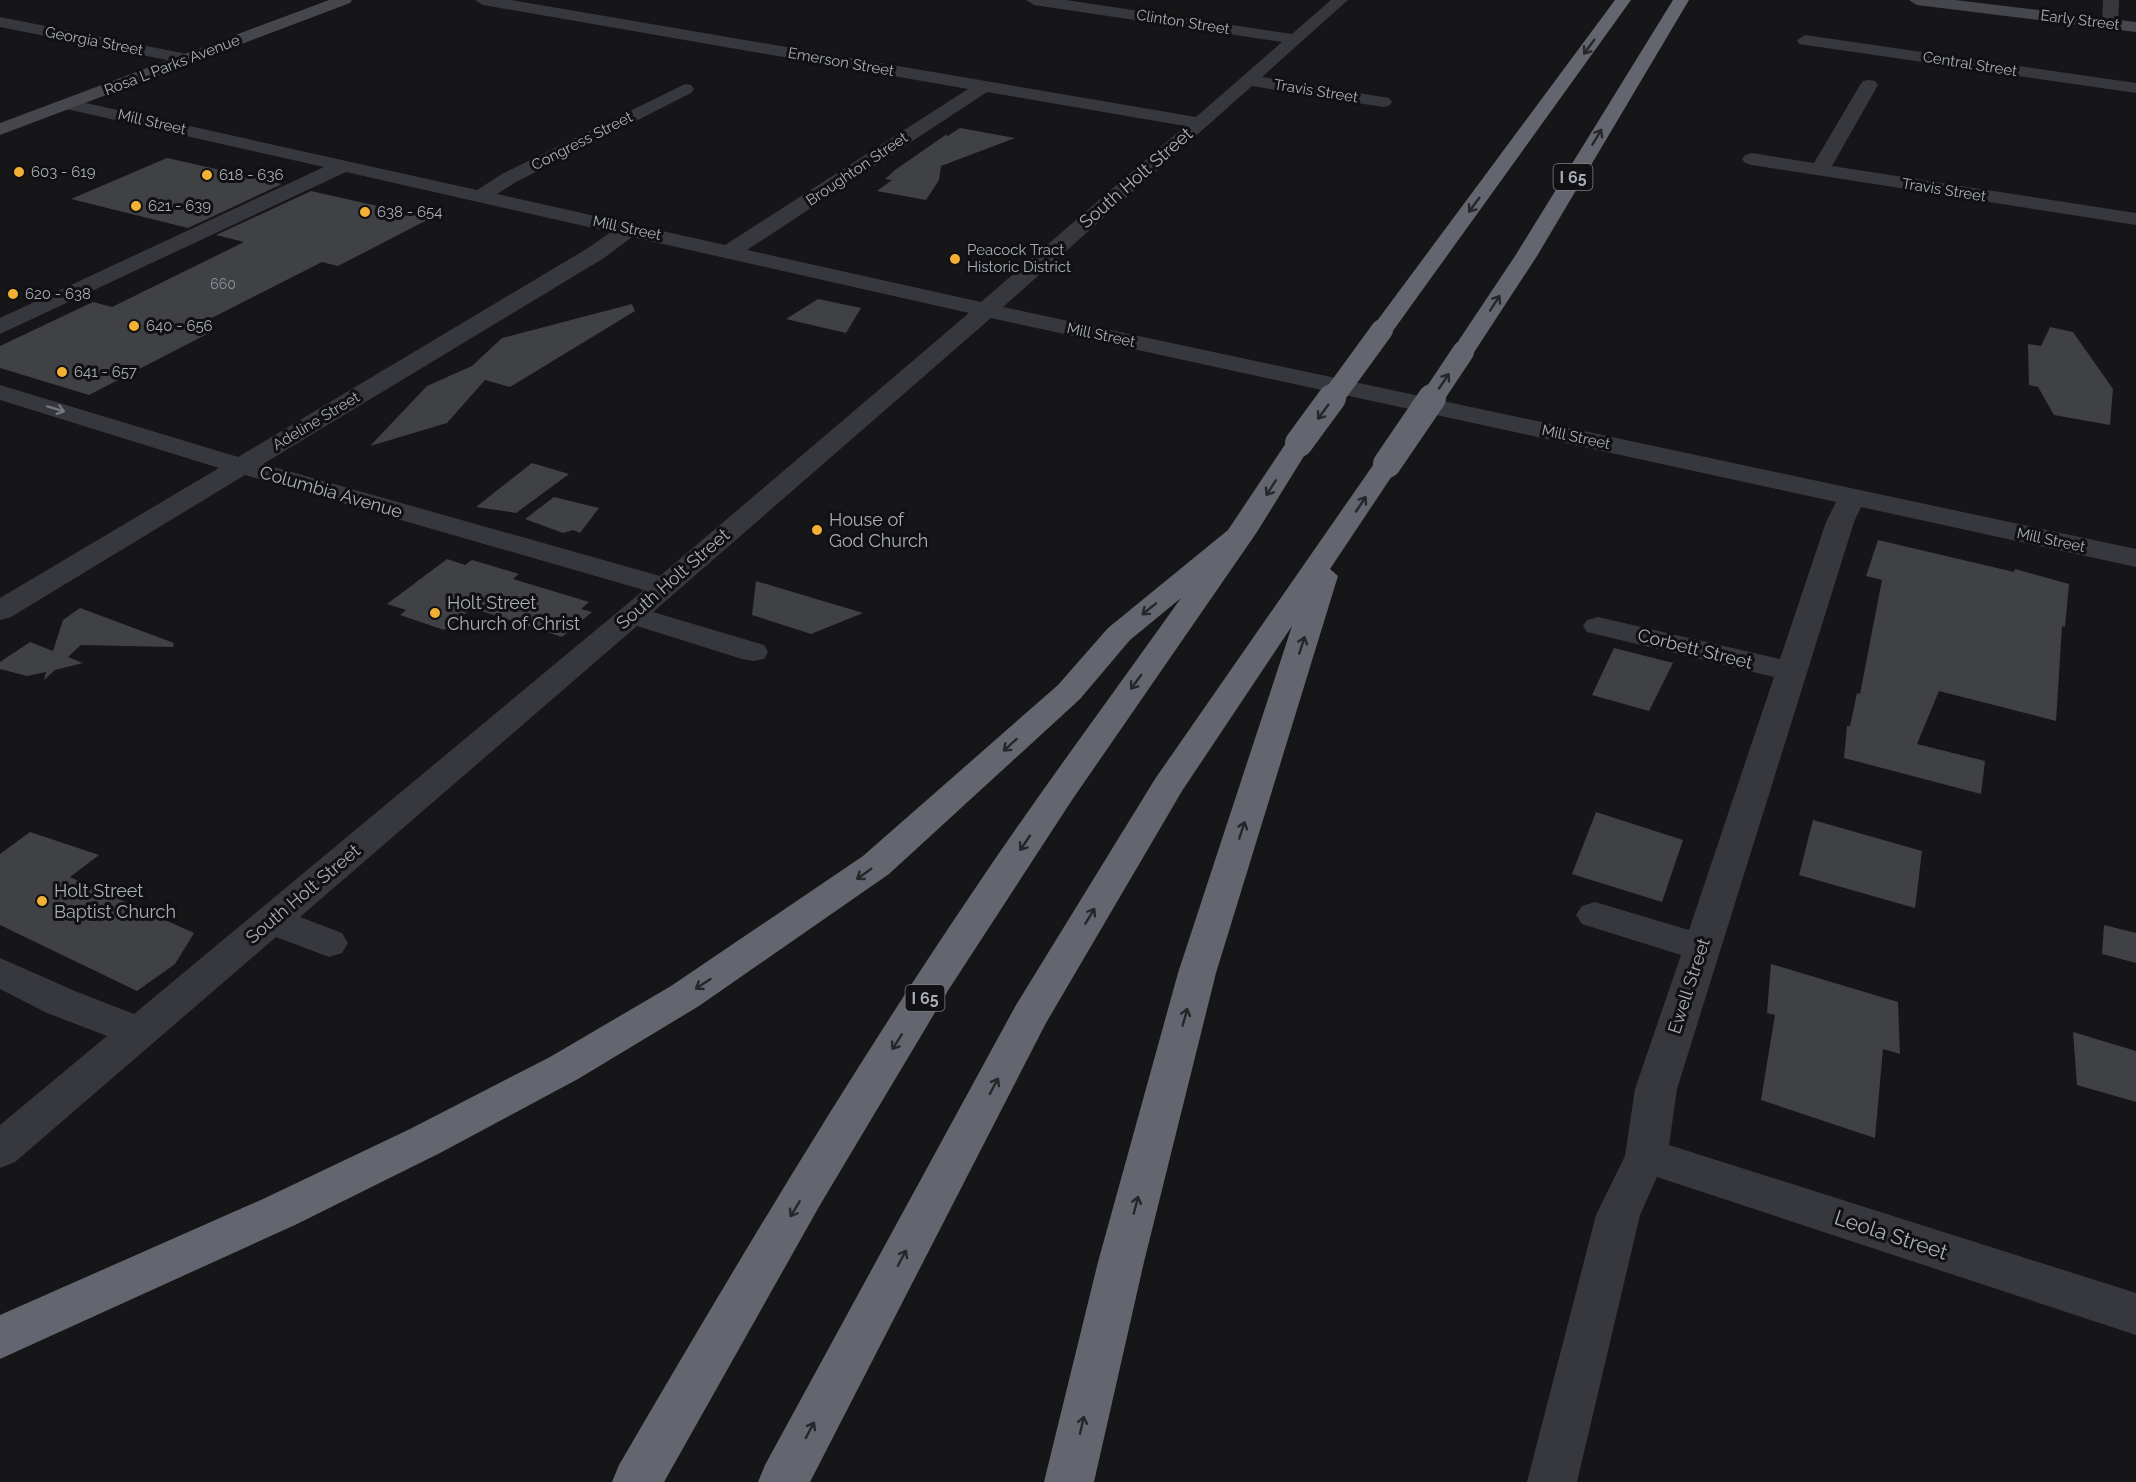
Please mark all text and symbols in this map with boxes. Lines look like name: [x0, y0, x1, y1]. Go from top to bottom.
street label: Clinton Street: [1135, 6, 1231, 38]
street label: Early Street: [2039, 6, 2121, 34]
street label: Georgia Street: [43, 23, 145, 59]
street label: Rosa L Parks Avenue: [102, 31, 242, 99]
one-way arrow: [1582, 39, 1595, 55]
street label: Emerson Street: [787, 44, 895, 80]
street label: Central Street: [1922, 48, 2018, 80]
street label: Travis Street: [1273, 75, 1359, 107]
street label: Mill Street: [116, 105, 188, 139]
street label: Congress Street: [528, 108, 636, 174]
street label: South Holt Street: [1075, 123, 1196, 232]
street label: Broughton Street: [803, 128, 911, 210]
one-way arrow: [1592, 129, 1604, 146]
place label: 603 - 619: [31, 163, 96, 181]
road number: I 65: [1554, 164, 1592, 190]
marker: 603 - 619: [12, 165, 26, 179]
place label: 618 - 636: [219, 166, 283, 184]
marker: 618 - 636: [200, 168, 214, 182]
street label: Travis Street: [1901, 174, 1987, 206]
one-way arrow: [1468, 196, 1480, 212]
place label: 621 - 639: [148, 197, 211, 215]
marker: 621 - 639: [129, 199, 143, 213]
place label: 638 - 654: [377, 203, 442, 221]
marker: 638 - 654: [358, 205, 372, 219]
street label: Mill Street: [591, 212, 663, 244]
place label: Peacock Tract Historic District: [967, 241, 1071, 276]
marker: Peacock Tract Historic District: [948, 252, 962, 266]
house number: 660: [210, 276, 236, 292]
place label: 620 - 638: [25, 285, 91, 303]
marker: 620 - 638: [6, 287, 20, 301]
one-way arrow: [1489, 295, 1501, 312]
place label: 640 - 656: [146, 317, 213, 335]
marker: 640 - 656: [127, 319, 141, 333]
street label: Mill Street: [1065, 319, 1137, 351]
place label: 641 - 657: [74, 363, 137, 381]
marker: 641 - 657: [55, 365, 69, 379]
one-way arrow: [1438, 373, 1450, 390]
street label: Adeline Street: [269, 388, 363, 454]
one-way arrow: [1316, 403, 1329, 419]
one-way arrow: [46, 404, 65, 415]
street label: Mill Street: [1540, 421, 1612, 453]
street label: Columbia Avenue: [257, 461, 405, 522]
one-way arrow: [1265, 479, 1277, 496]
one-way arrow: [1355, 496, 1367, 512]
place label: House of God Church: [829, 509, 928, 551]
marker: House of God Church: [810, 523, 824, 537]
street label: South Holt Street: [612, 524, 733, 633]
street label: Mill Street: [2015, 524, 2087, 556]
place label: Holt Street Church of Christ: [447, 592, 580, 634]
one-way arrow: [1141, 603, 1157, 616]
marker: Holt Street Church of Christ: [428, 606, 442, 620]
street label: Corbett Street: [1636, 624, 1755, 673]
one-way arrow: [1297, 636, 1308, 655]
one-way arrow: [1130, 674, 1142, 690]
one-way arrow: [1003, 738, 1018, 752]
one-way arrow: [1237, 821, 1248, 840]
one-way arrow: [1019, 834, 1031, 851]
street label: South Holt Street: [241, 840, 364, 948]
one-way arrow: [856, 868, 872, 880]
place label: Holt Street Baptist Church: [54, 880, 176, 922]
marker: Holt Street Baptist Church: [35, 894, 49, 908]
one-way arrow: [1084, 908, 1096, 925]
street label: Ewell Street: [1663, 935, 1714, 1036]
one-way arrow: [695, 978, 711, 990]
road number: I 65: [906, 985, 944, 1011]
one-way arrow: [1180, 1008, 1191, 1027]
one-way arrow: [891, 1033, 903, 1050]
one-way arrow: [988, 1077, 1000, 1095]
one-way arrow: [1130, 1196, 1142, 1215]
one-way arrow: [789, 1200, 801, 1217]
street label: Leola Street: [1831, 1204, 1951, 1265]
one-way arrow: [896, 1250, 908, 1267]
one-way arrow: [1077, 1416, 1089, 1435]
one-way arrow: [805, 1421, 817, 1439]

